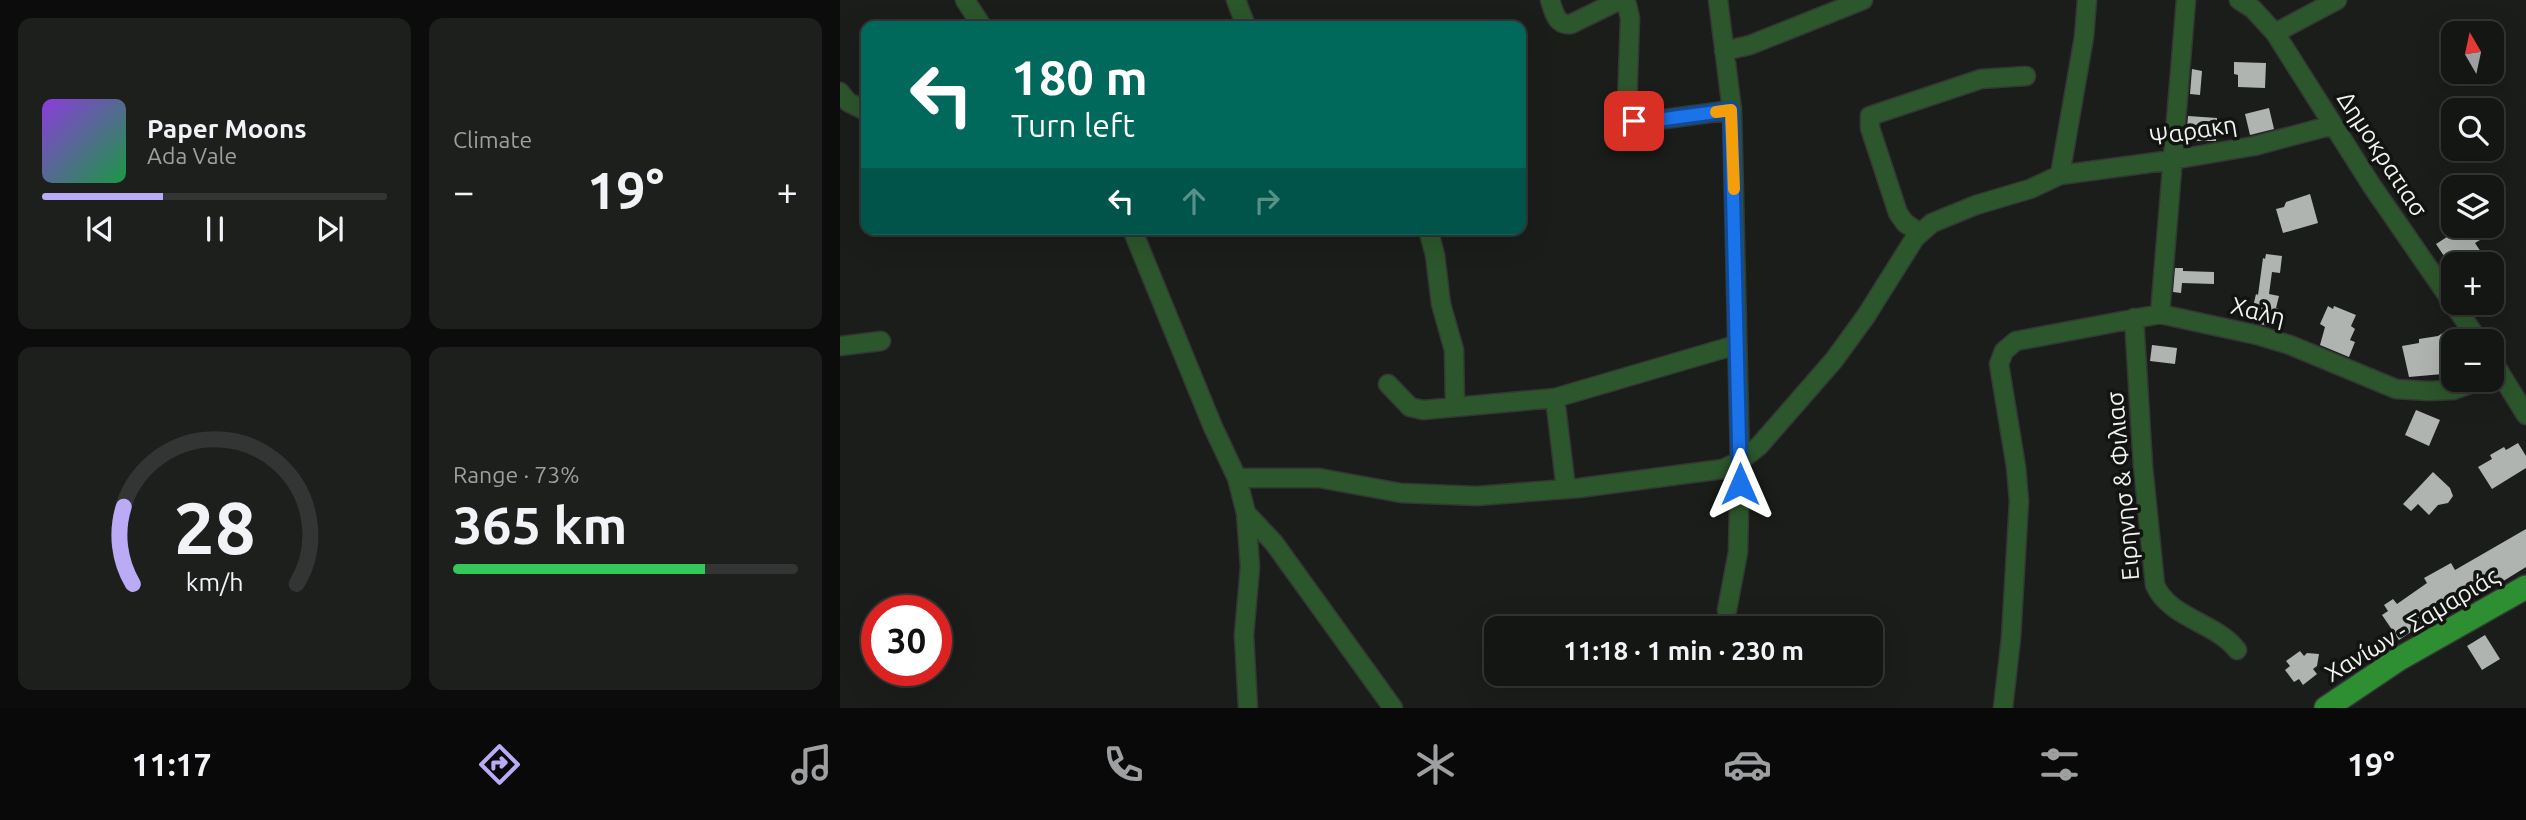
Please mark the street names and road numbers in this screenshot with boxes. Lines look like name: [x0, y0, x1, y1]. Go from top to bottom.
street label: Δημοκρατιασ: [2332, 86, 2433, 222]
street label: Ψαρακη: [2147, 110, 2239, 151]
street label: Χαλη: [2228, 292, 2288, 331]
street label: Ειρηνησ & Φιλιασ: [2101, 390, 2144, 582]
street label: Χανίων - Σαμαριάς: [2320, 562, 2504, 687]

